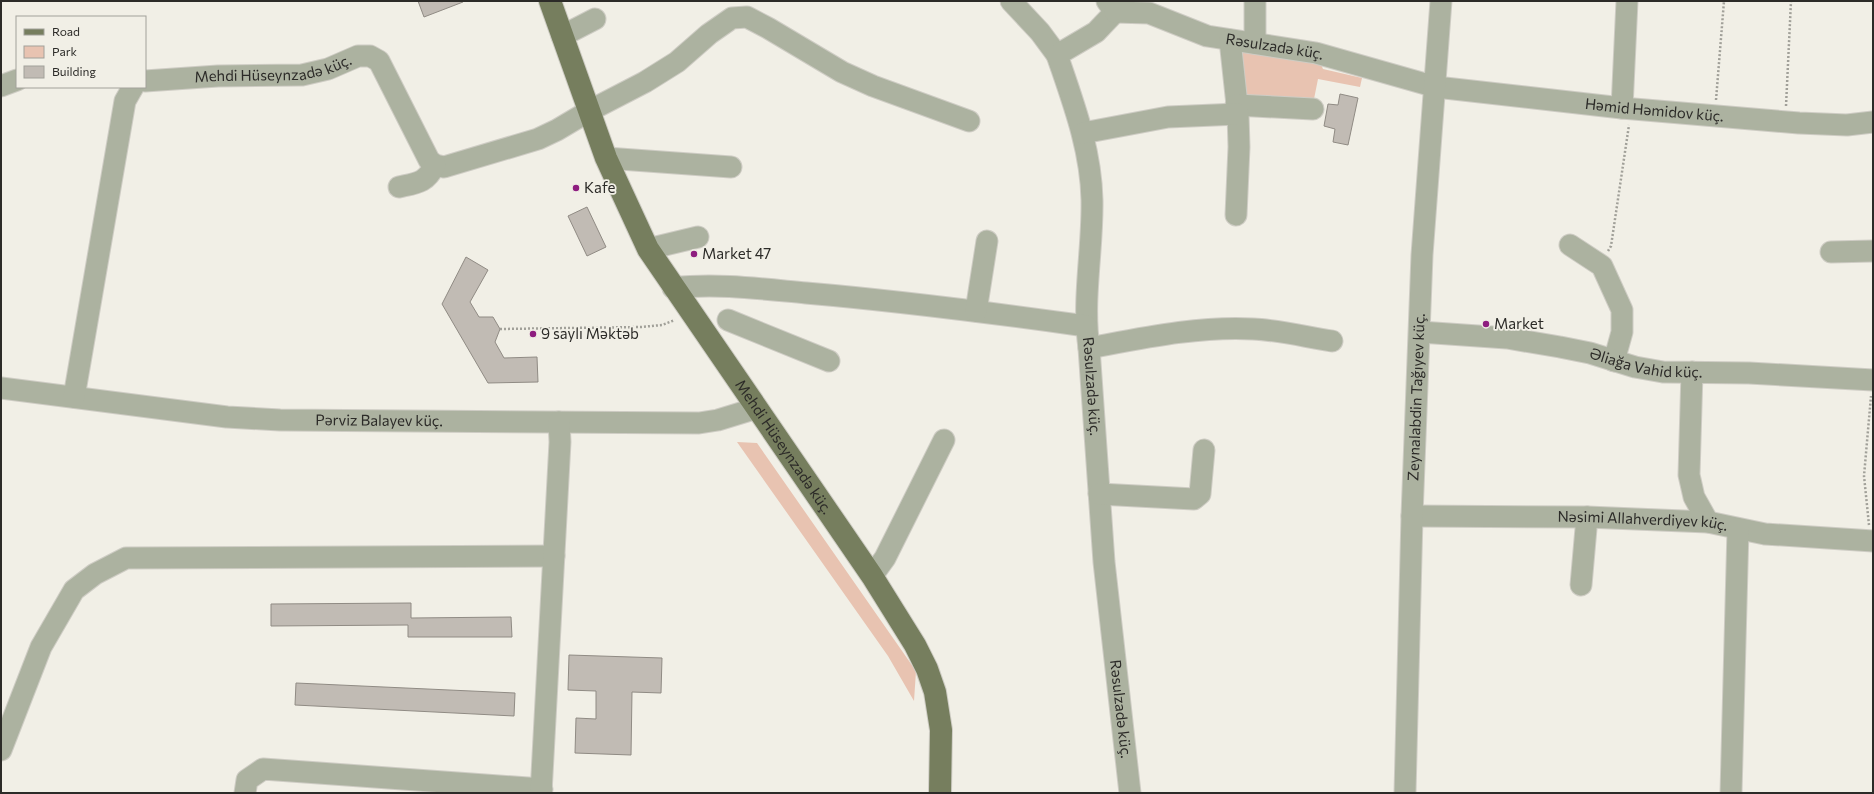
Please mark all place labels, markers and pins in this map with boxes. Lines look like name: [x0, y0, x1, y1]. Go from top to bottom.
place label: Kafe: [584, 178, 615, 196]
marker: Kafe: [571, 183, 581, 193]
place label: Market 47: [702, 244, 771, 262]
marker: Market 47: [689, 249, 699, 259]
place label: Market: [1494, 314, 1544, 332]
marker: Market: [1481, 319, 1491, 329]
place label: 9 saylı Məktəb: [541, 324, 639, 342]
marker: 9 saylı Məktəb: [528, 329, 538, 339]

